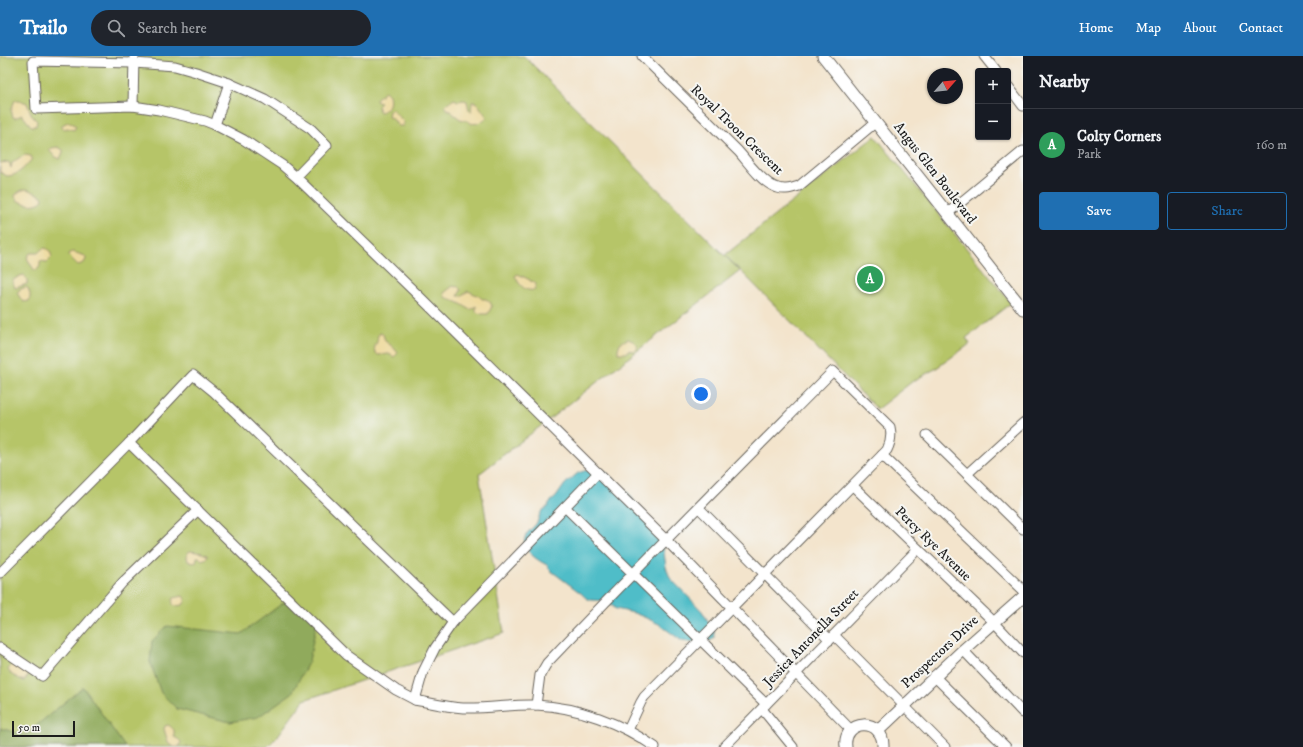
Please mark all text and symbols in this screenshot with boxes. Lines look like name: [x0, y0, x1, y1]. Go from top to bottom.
search box: [91, 10, 371, 46]
text: Trailo: [20, 17, 67, 40]
icon: search: [105, 17, 127, 39]
text: Search here: [137, 19, 207, 38]
text: Home: [1079, 19, 1113, 37]
text: Map: [1135, 19, 1161, 37]
text: About: [1183, 19, 1217, 37]
text: Contact: [1239, 19, 1283, 37]
north arrow: [927, 68, 963, 104]
map controls: [975, 68, 1011, 140]
button: +: [975, 68, 1011, 104]
text: Nearby: [1039, 71, 1089, 93]
street label: Royal Troon Crescent: [687, 81, 788, 179]
button: −: [975, 104, 1011, 140]
street label: Angus Glen Boulevard: [890, 119, 980, 227]
text: Colty Corners: [1077, 127, 1161, 146]
text: A: [1048, 137, 1056, 153]
text: 160 m: [1256, 137, 1287, 153]
text: Park: [1077, 146, 1101, 162]
button: Save: [1039, 192, 1159, 230]
button: Share: [1167, 192, 1287, 230]
pin: A: [857, 264, 883, 294]
your location: [691, 384, 711, 404]
street label: Percy Rye Avenue: [891, 503, 975, 585]
street label: Jessica Antonella Street: [758, 585, 863, 692]
street label: Prospectors Drive: [898, 612, 982, 692]
scale bar: [12, 719, 75, 738]
text: 50 m: [18, 721, 40, 735]

